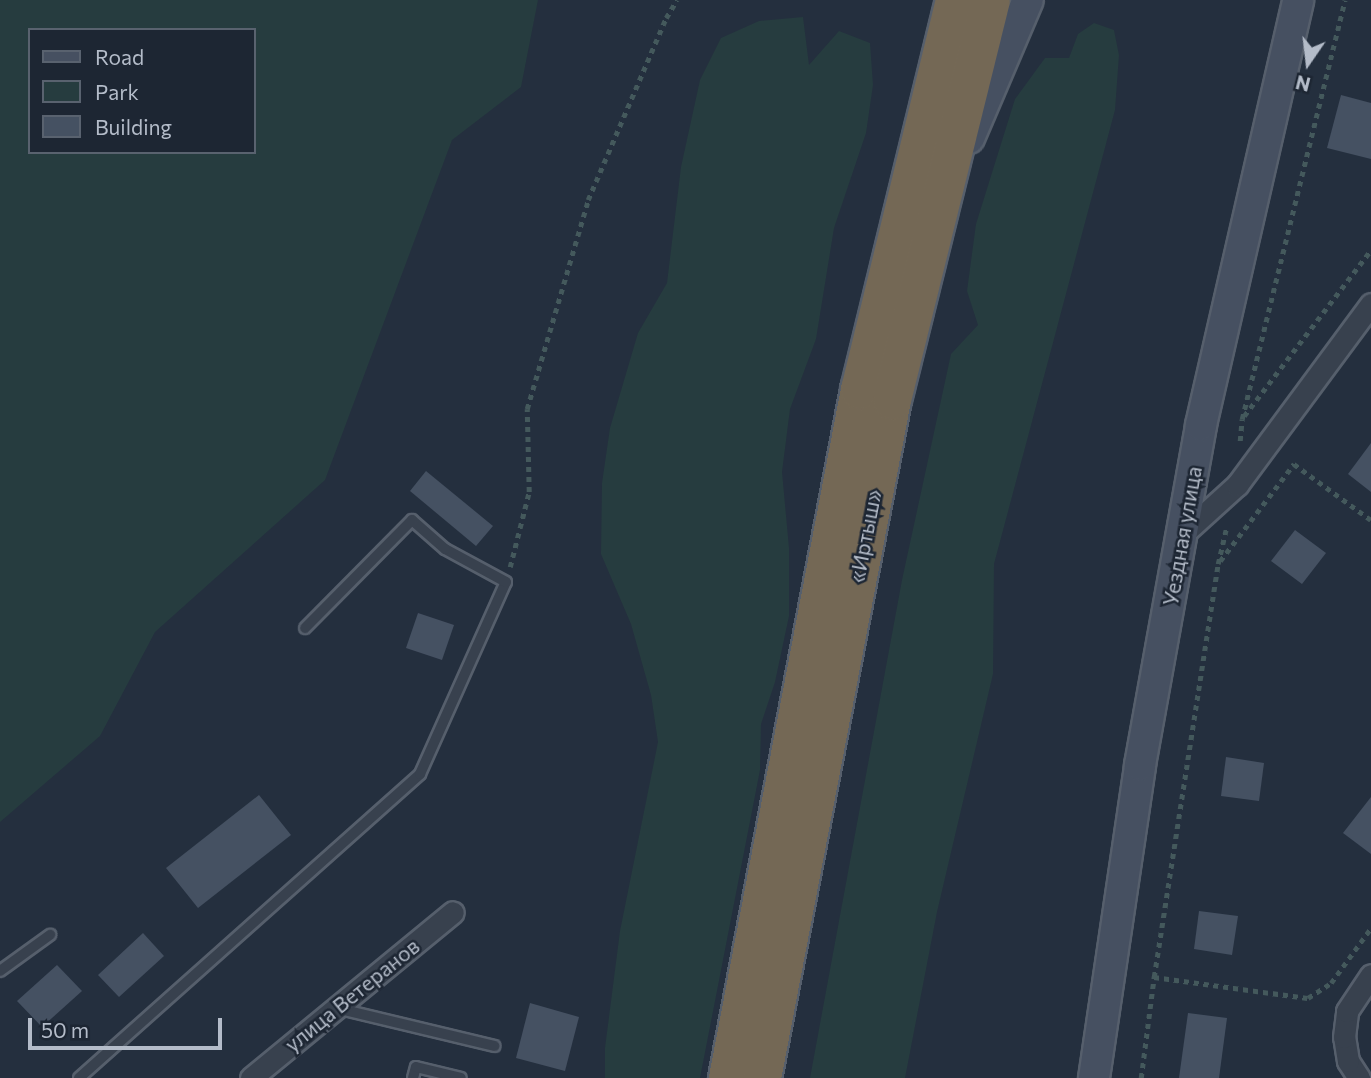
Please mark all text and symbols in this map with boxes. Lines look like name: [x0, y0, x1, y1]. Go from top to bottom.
legend: [28, 28, 256, 154]
north arrow: [1273, 28, 1343, 98]
text: Road: [95, 44, 144, 69]
text: N: [1293, 71, 1313, 97]
text: Park: [95, 79, 139, 104]
text: Building: [95, 114, 172, 139]
street label: Уездная улица: [1157, 464, 1207, 608]
street label: «Иртыш»: [844, 487, 886, 585]
street label: улица Ветеранов: [280, 933, 424, 1057]
scale bar: [32, 1004, 226, 1048]
text: 50 m: [41, 1017, 89, 1042]

